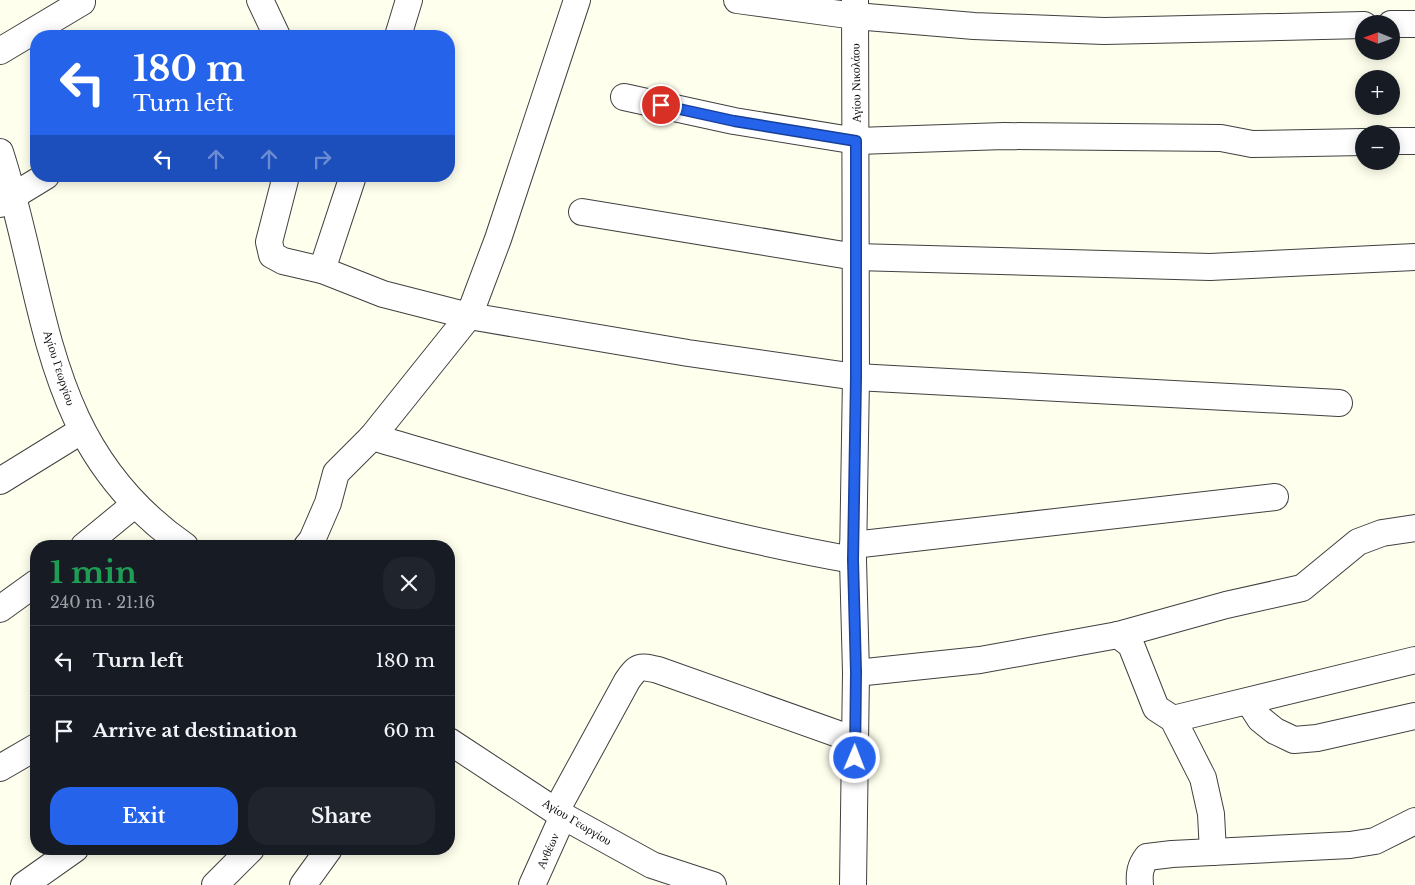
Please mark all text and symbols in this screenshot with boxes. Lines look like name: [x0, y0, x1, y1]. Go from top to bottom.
north arrow: [1355, 15, 1400, 60]
map controls: [1355, 15, 1400, 170]
street label: Αγίου Νικολάου: [847, 43, 864, 123]
text: 180 m: [133, 47, 245, 90]
icon: left: [50, 50, 115, 115]
button: +: [1355, 70, 1400, 115]
pin: [640, 84, 682, 126]
text: Turn left: [133, 90, 233, 117]
icon: arrive: [647, 91, 675, 119]
button: −: [1355, 125, 1400, 170]
icon: left: [149, 145, 177, 173]
icon: ahead: [202, 145, 230, 173]
icon: ahead: [255, 145, 283, 173]
icon: right: [308, 145, 336, 173]
street label: Αγίου Γεωργίου: [40, 328, 79, 407]
text: 1 min: [50, 554, 137, 591]
button: close: [383, 557, 435, 609]
text: 240 m · 21:16: [50, 592, 155, 612]
icon: left: [50, 647, 78, 675]
text: Turn left: [93, 649, 184, 672]
text: 180 m: [376, 649, 435, 672]
icon: arrive: [50, 717, 78, 745]
text: Arrive at destination: [93, 719, 297, 742]
text: 60 m: [383, 719, 435, 742]
position arrow: [828, 731, 880, 783]
button: Exit: [50, 787, 238, 845]
button: Share: [248, 787, 435, 845]
street label: Αγίου Γεωργίου: [540, 795, 615, 848]
street label: Ανθέων: [533, 830, 562, 871]

